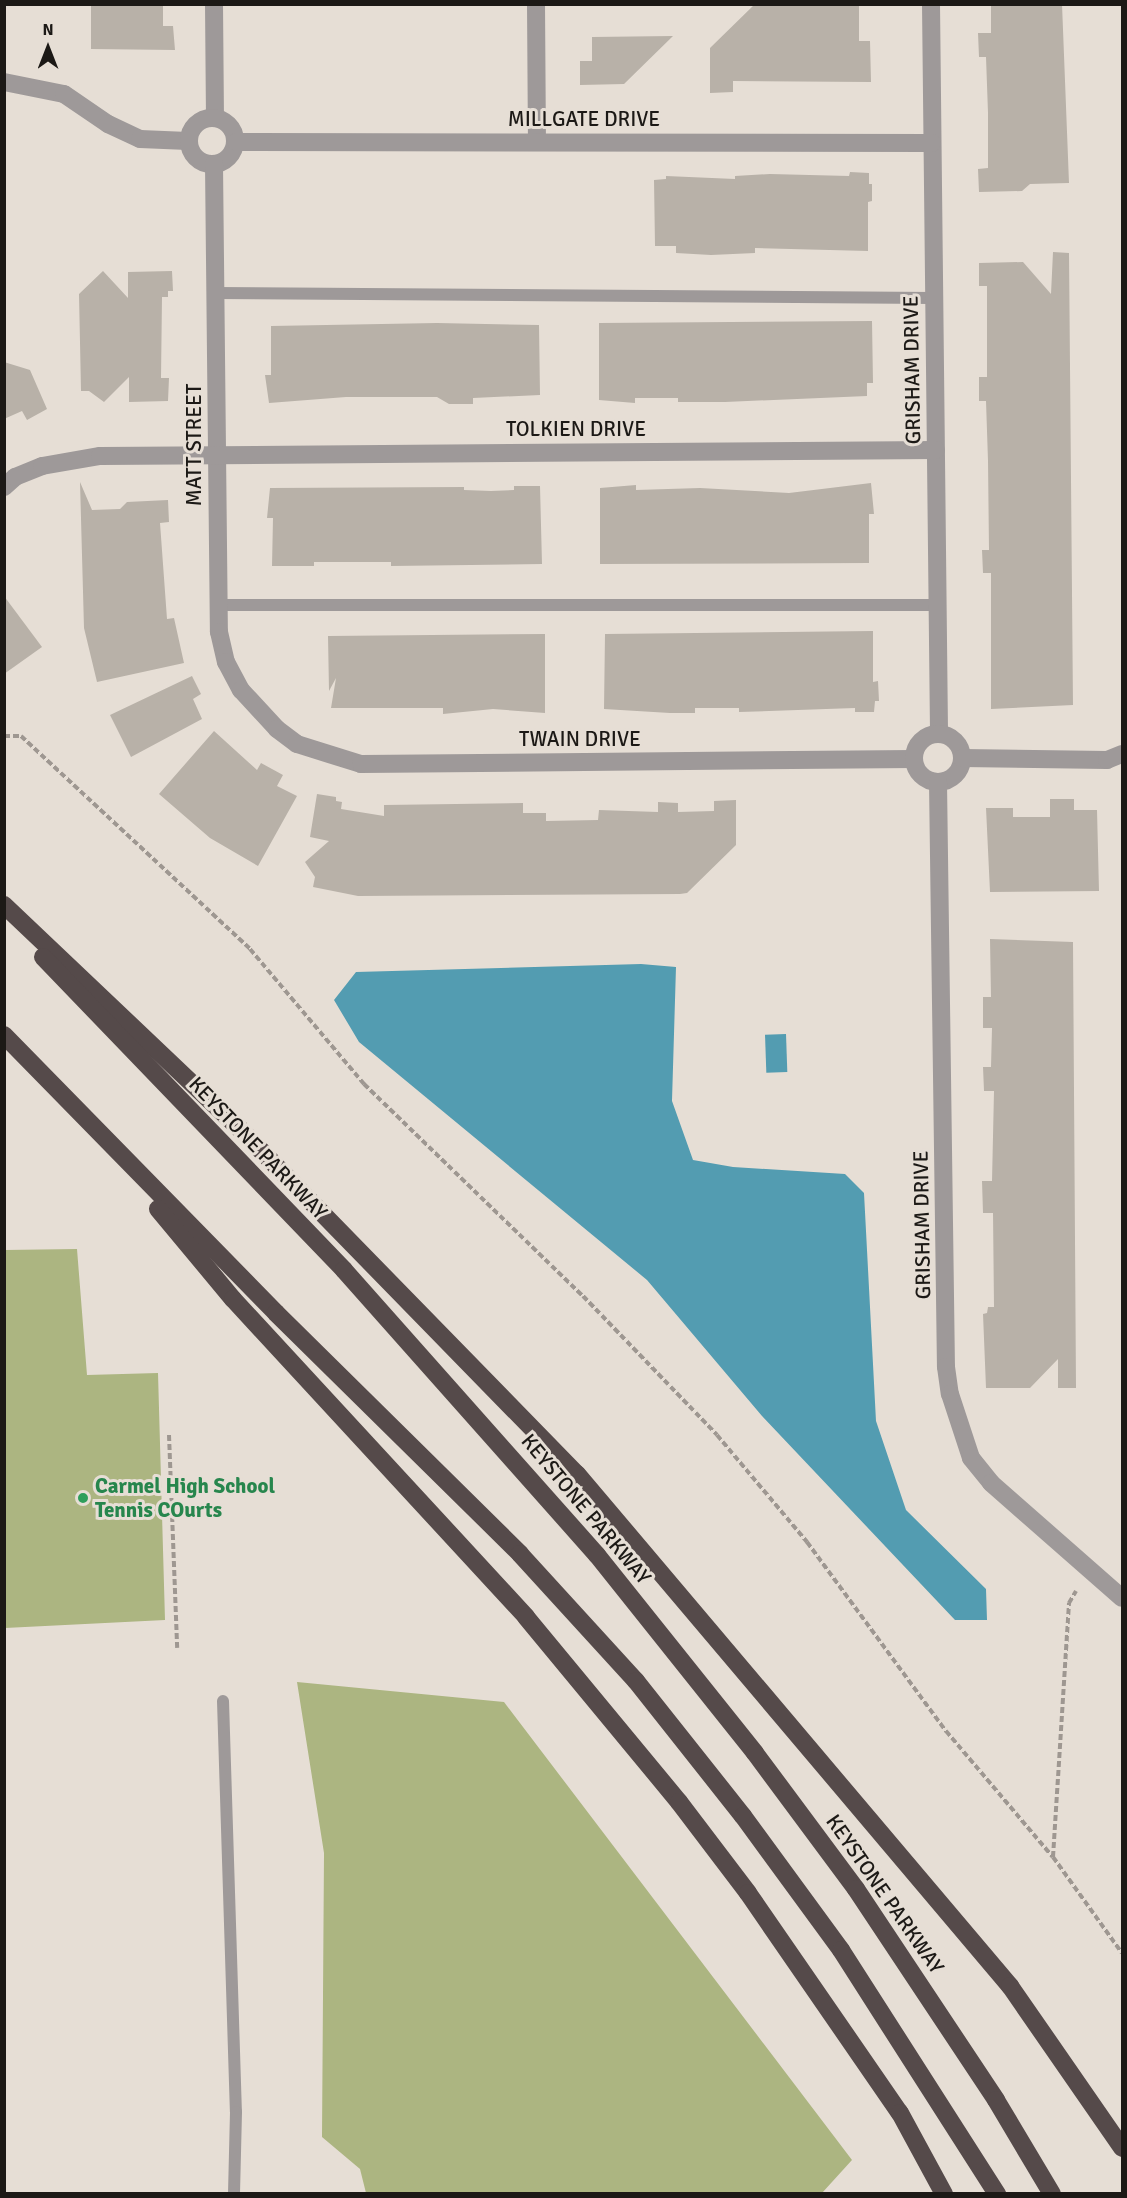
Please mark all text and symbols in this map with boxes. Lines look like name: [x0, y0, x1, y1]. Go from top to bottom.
north arrow: [18, 18, 78, 78]
text: N: [42, 20, 54, 40]
street label: MILLGATE DRIVE: [508, 106, 660, 132]
street label: GRISHAM DRIVE: [898, 295, 926, 445]
street label: MATT STREET: [181, 384, 207, 506]
street label: TOLKIEN DRIVE: [506, 416, 646, 442]
street label: TWAIN DRIVE: [519, 726, 641, 752]
street label: KEYSTONE PARKWAY: [184, 1072, 332, 1224]
street label: GRISHAM DRIVE: [908, 1150, 936, 1300]
street label: KEYSTONE PARKWAY: [516, 1429, 656, 1589]
place label: Carmel High School Tennis COurts: [95, 1473, 275, 1523]
marker: Carmel High School Tennis COurts: [76, 1491, 90, 1505]
street label: KEYSTONE PARKWAY: [821, 1810, 949, 1978]

